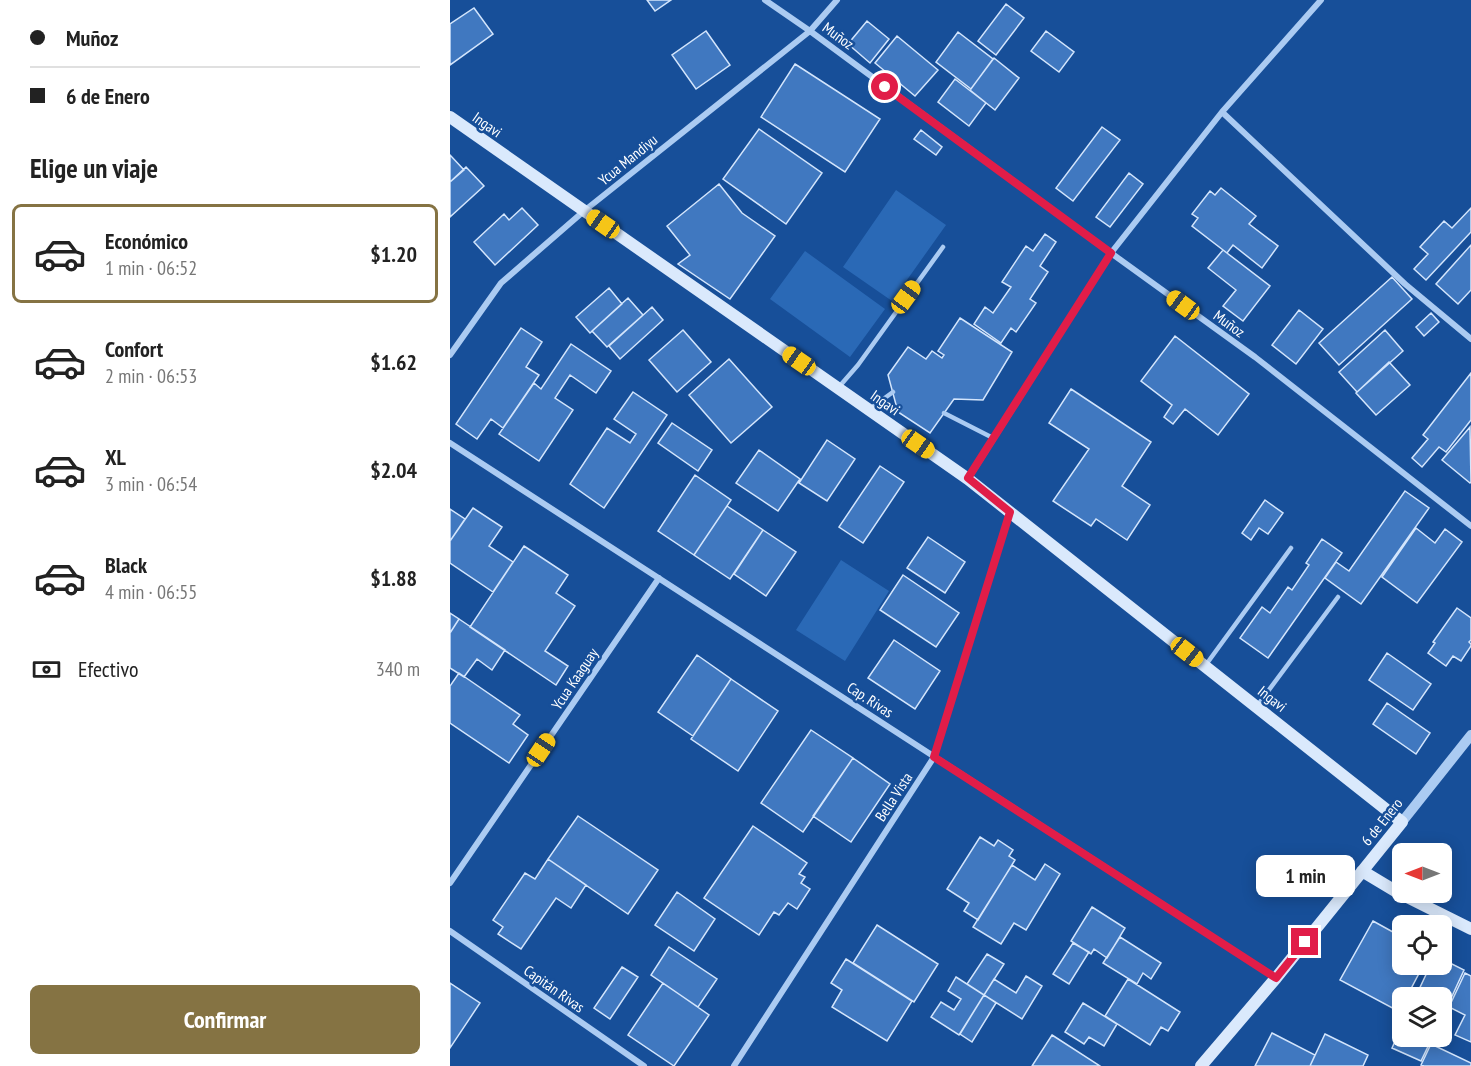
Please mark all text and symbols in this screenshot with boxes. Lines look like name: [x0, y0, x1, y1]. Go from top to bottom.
street label: Muñoz: [819, 18, 858, 53]
text: Muñoz: [66, 24, 118, 52]
route start: [871, 73, 898, 100]
text: 6 de Enero: [66, 82, 150, 110]
street label: Ingavi: [469, 108, 506, 141]
street label: Ycua Mandiyu: [594, 130, 661, 189]
text: Elige un viaje: [30, 151, 158, 185]
car: [583, 206, 623, 242]
icon: car: [33, 227, 87, 281]
text: Económico: [105, 227, 188, 255]
text: $1.20: [370, 240, 417, 268]
text: 1 min · 06:52: [105, 255, 197, 281]
car: [888, 277, 924, 317]
car: [1163, 287, 1203, 323]
street label: Muñoz: [1210, 306, 1249, 341]
icon: car: [33, 335, 87, 389]
text: Confort: [105, 335, 163, 363]
car: [779, 343, 819, 379]
text: $1.62: [370, 348, 417, 376]
text: 2 min · 06:53: [105, 363, 197, 389]
street label: Ingavi: [867, 386, 904, 419]
car: [898, 426, 938, 462]
icon: car: [33, 443, 87, 497]
text: XL: [105, 443, 126, 471]
text: $2.04: [370, 456, 417, 484]
text: 3 min · 06:54: [105, 471, 197, 497]
icon: car: [33, 551, 87, 605]
text: Black: [105, 551, 147, 579]
text: $1.88: [370, 564, 417, 592]
text: 4 min · 06:55: [105, 579, 197, 605]
car: [1167, 634, 1207, 670]
street label: Ycua Kaaguay: [547, 644, 602, 713]
icon: cash: [30, 653, 63, 686]
text: Efectivo: [78, 655, 139, 683]
text: 340 m: [376, 656, 420, 682]
street label: Cap. Rivas: [844, 678, 897, 722]
street label: Ingavi: [1254, 681, 1291, 716]
car: [523, 730, 559, 770]
street label: Bella Vista: [871, 769, 916, 825]
street label: 6 de Enero: [1357, 794, 1406, 849]
north arrow: [1392, 843, 1452, 903]
map controls: [1392, 843, 1452, 1047]
callout: 1 min: [1256, 855, 1354, 897]
text: 1 min: [1285, 863, 1326, 889]
button: locate: [1392, 915, 1452, 975]
route end: [1291, 928, 1318, 955]
street label: Capitán Rivas: [520, 961, 588, 1016]
button: Confirmar: [30, 985, 420, 1054]
button: layers: [1392, 987, 1452, 1047]

